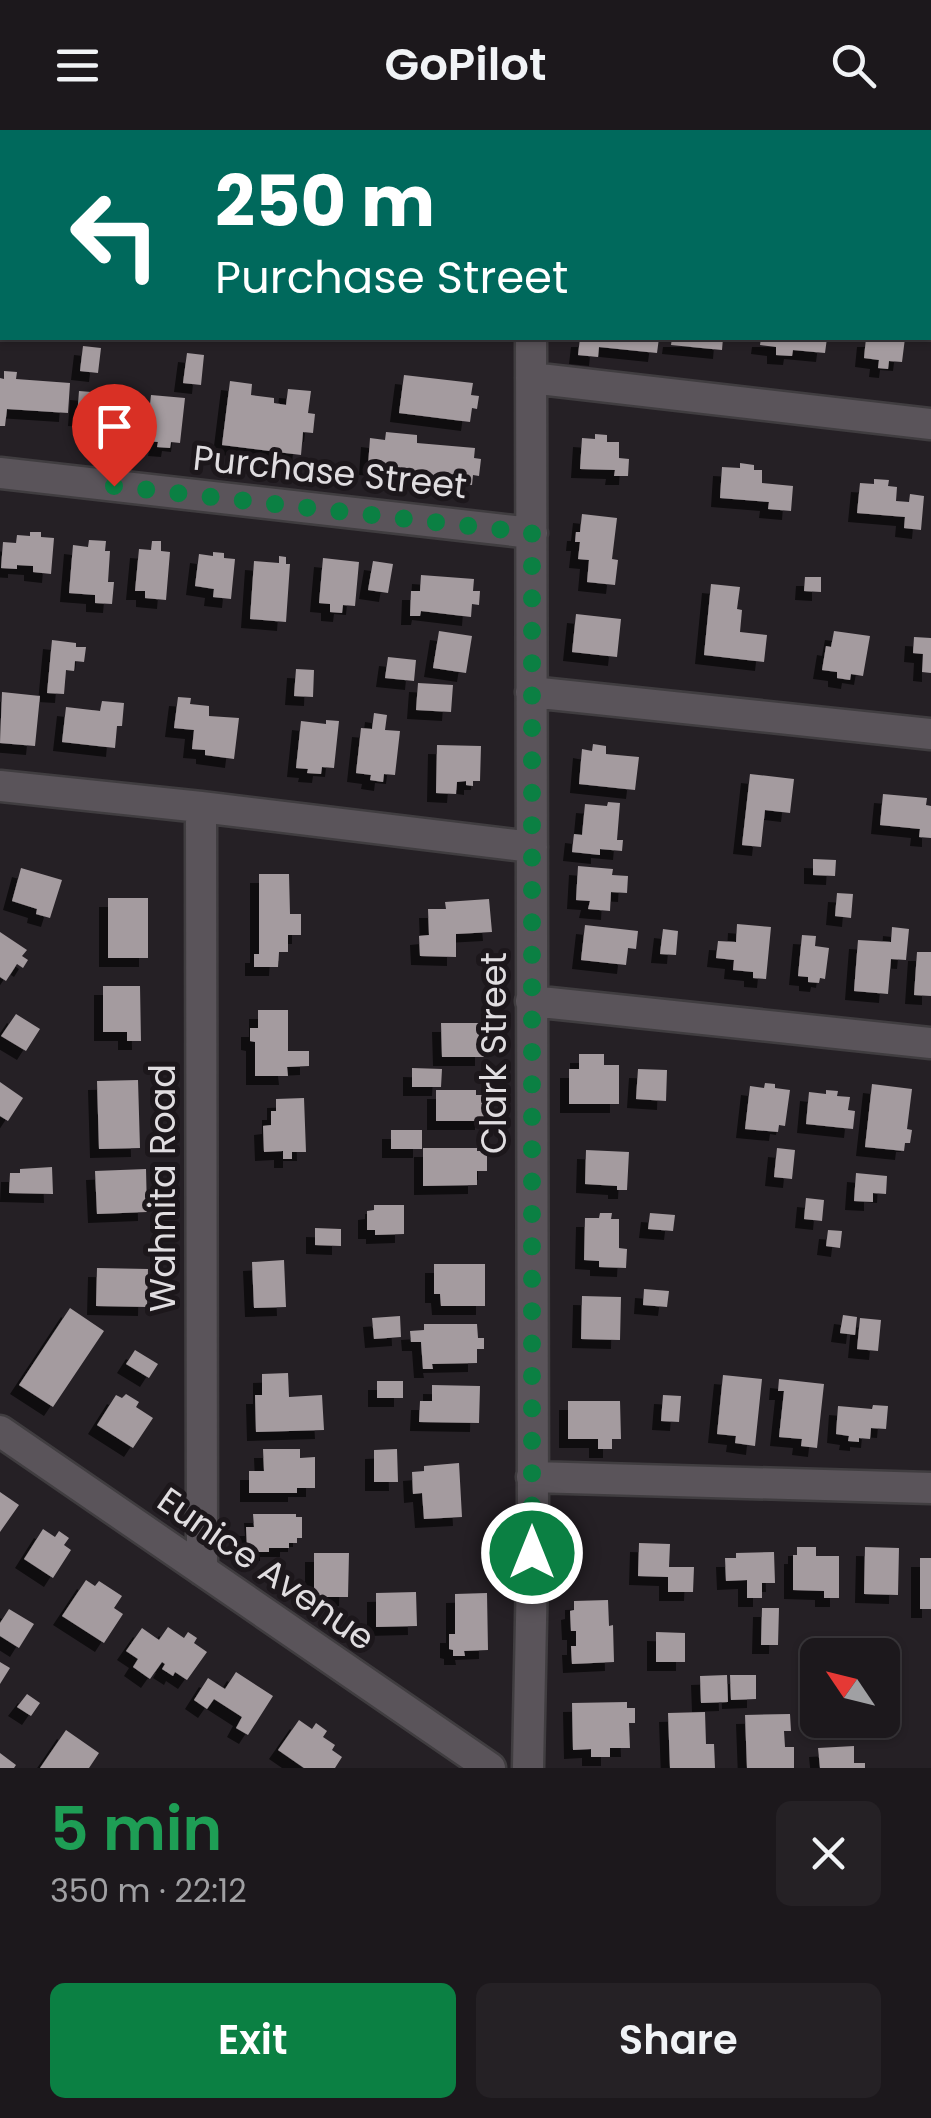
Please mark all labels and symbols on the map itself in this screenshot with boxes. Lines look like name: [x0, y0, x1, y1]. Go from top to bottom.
pin: [72, 384, 157, 487]
street label: Purchase Street: [191, 433, 469, 510]
street label: Clark Street: [469, 952, 518, 1154]
street label: Wahnita Road: [138, 1064, 187, 1312]
street label: Eunice Avenue: [148, 1475, 385, 1662]
position arrow: [480, 1501, 584, 1605]
north arrow: [800, 1638, 900, 1738]

